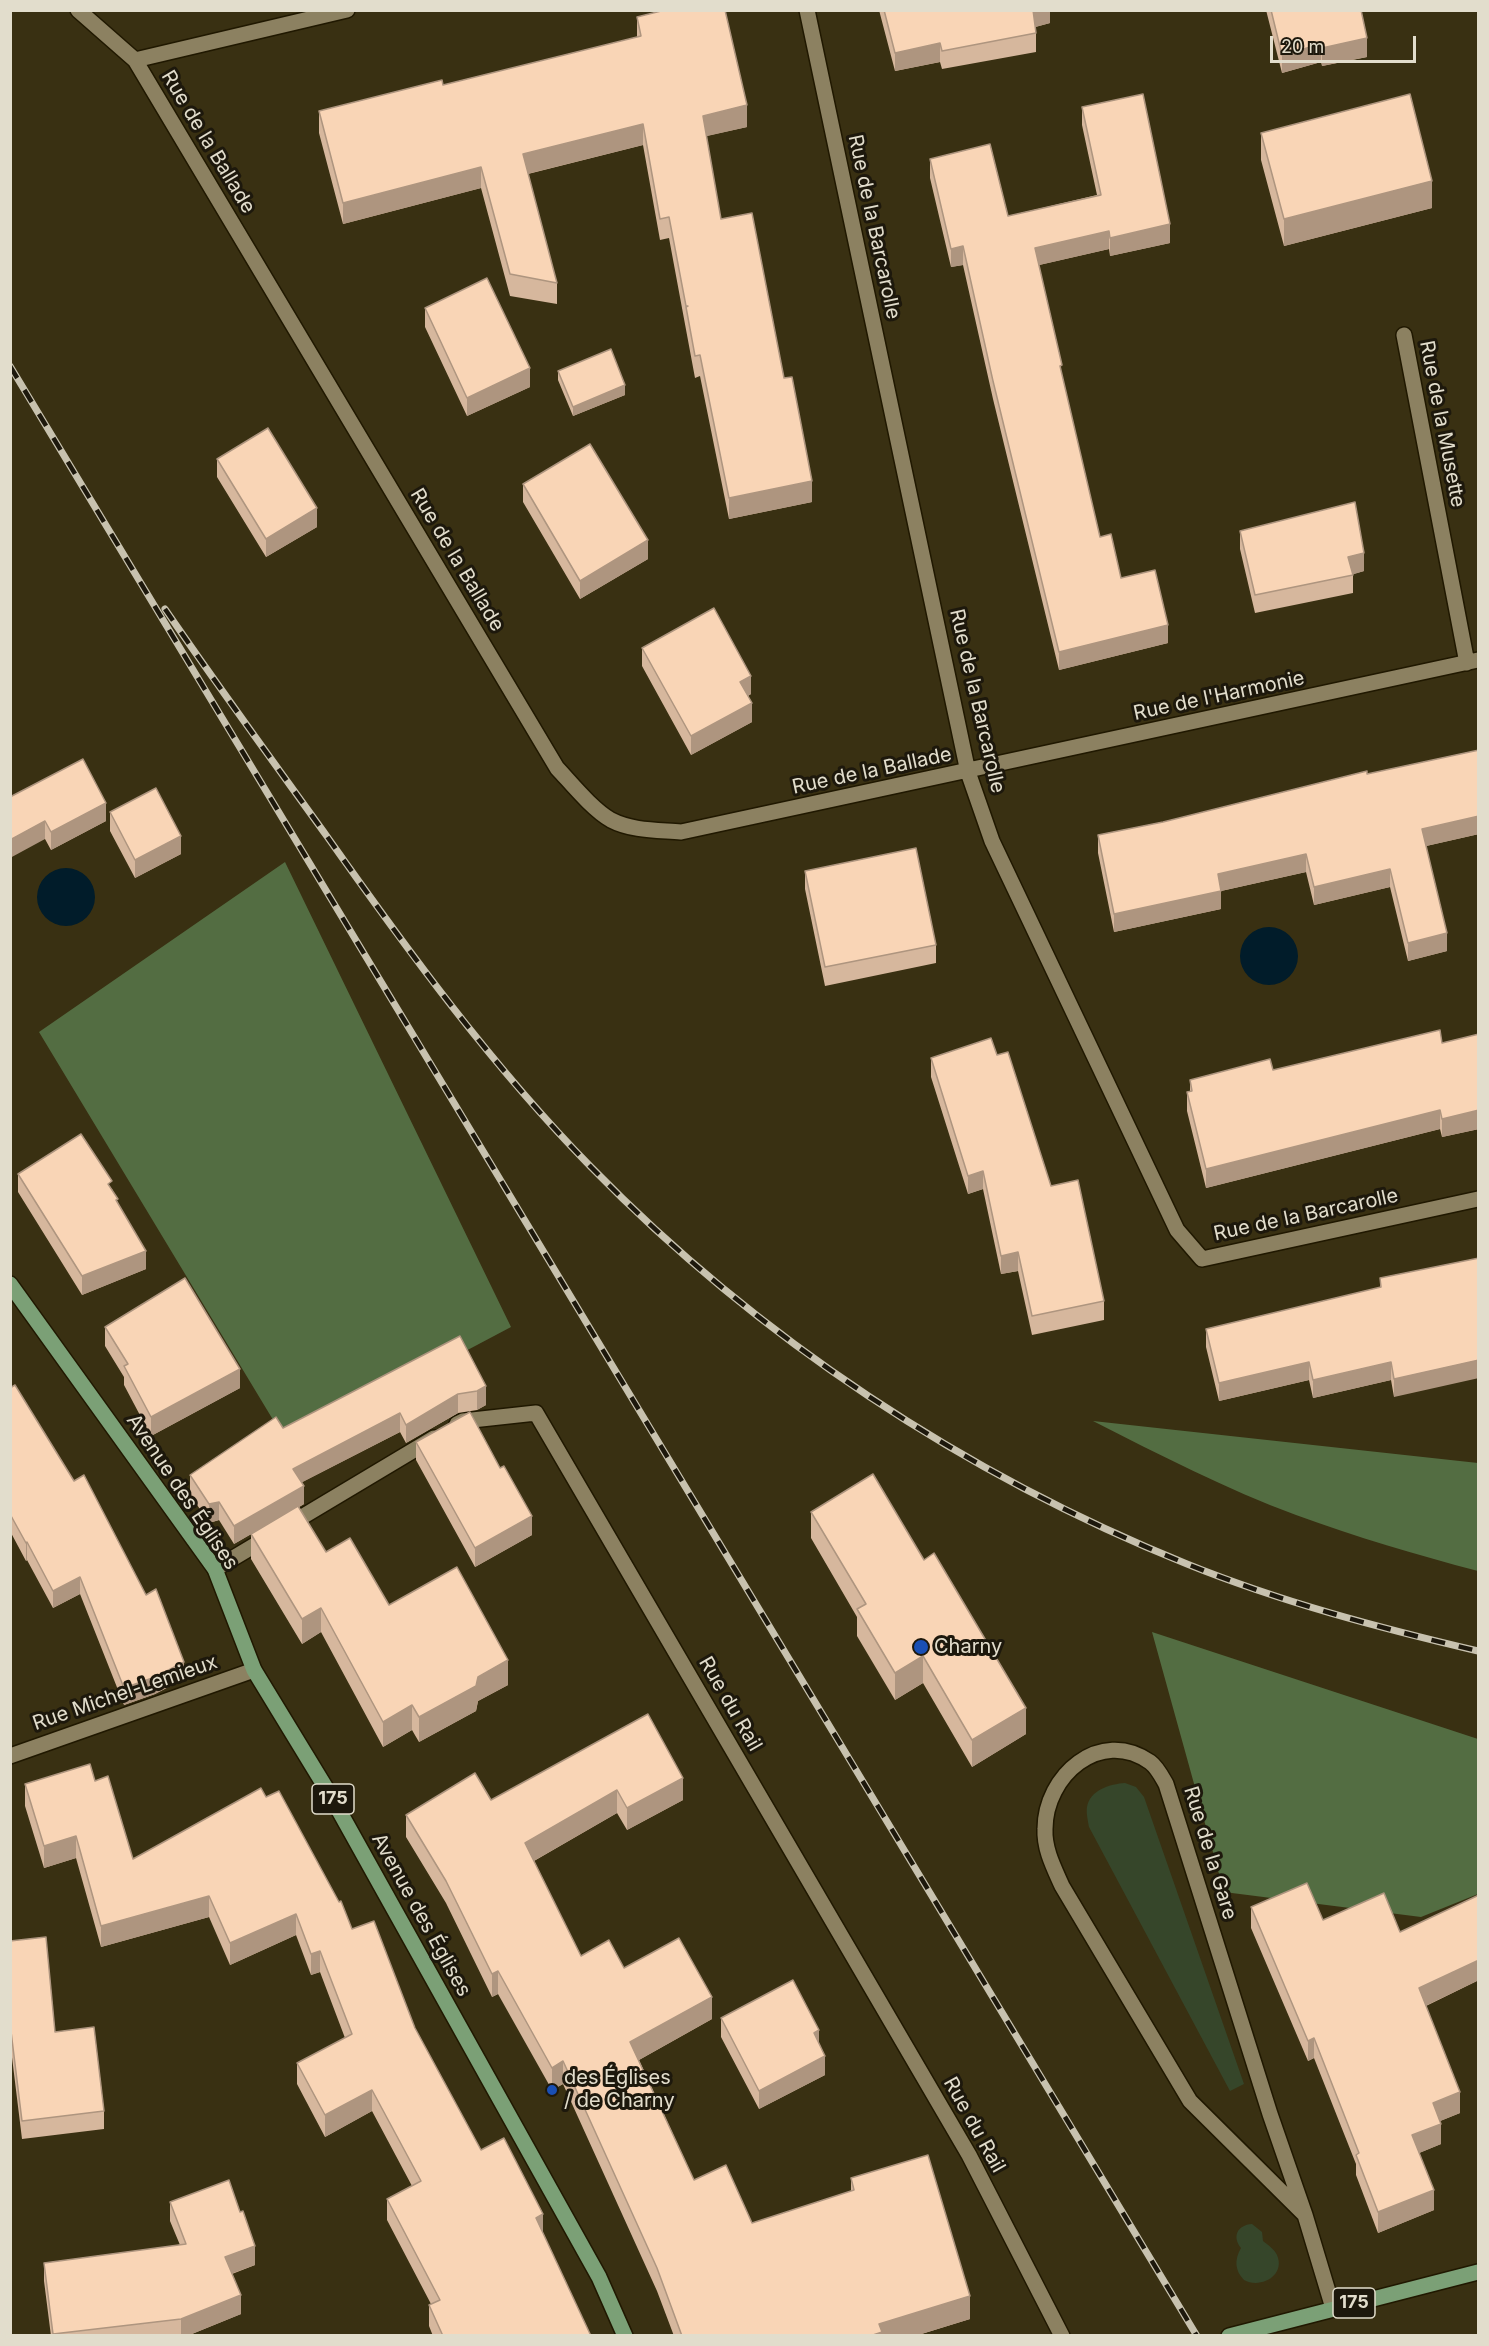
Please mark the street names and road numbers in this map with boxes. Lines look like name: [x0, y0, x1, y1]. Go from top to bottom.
street label: Rue de la Ballade: [156, 66, 260, 218]
street label: Rue de la Barcarolle: [843, 133, 905, 321]
street label: Rue de la Musette: [1414, 339, 1470, 509]
street label: Rue de la Ballade: [405, 484, 509, 636]
street label: Rue de la Barcarolle: [944, 607, 1010, 795]
street label: Rue de l'Harmonie: [1131, 666, 1307, 726]
street label: Rue de la Ballade: [790, 742, 954, 800]
street label: Rue de la Barcarolle: [1212, 1184, 1400, 1246]
street label: Avenue des Églises: [121, 1410, 243, 1574]
street label: Rue Michel-Lemieux: [30, 1650, 220, 1736]
street label: Rue du Rail: [693, 1652, 767, 1756]
street label: Rue de la Gare: [1178, 1783, 1242, 1923]
road number: 175: [312, 1784, 354, 1814]
street label: Avenue des Églises: [366, 1829, 476, 2001]
street label: Rue du Rail: [938, 2073, 1010, 2177]
road number: 175: [1333, 2288, 1375, 2318]

